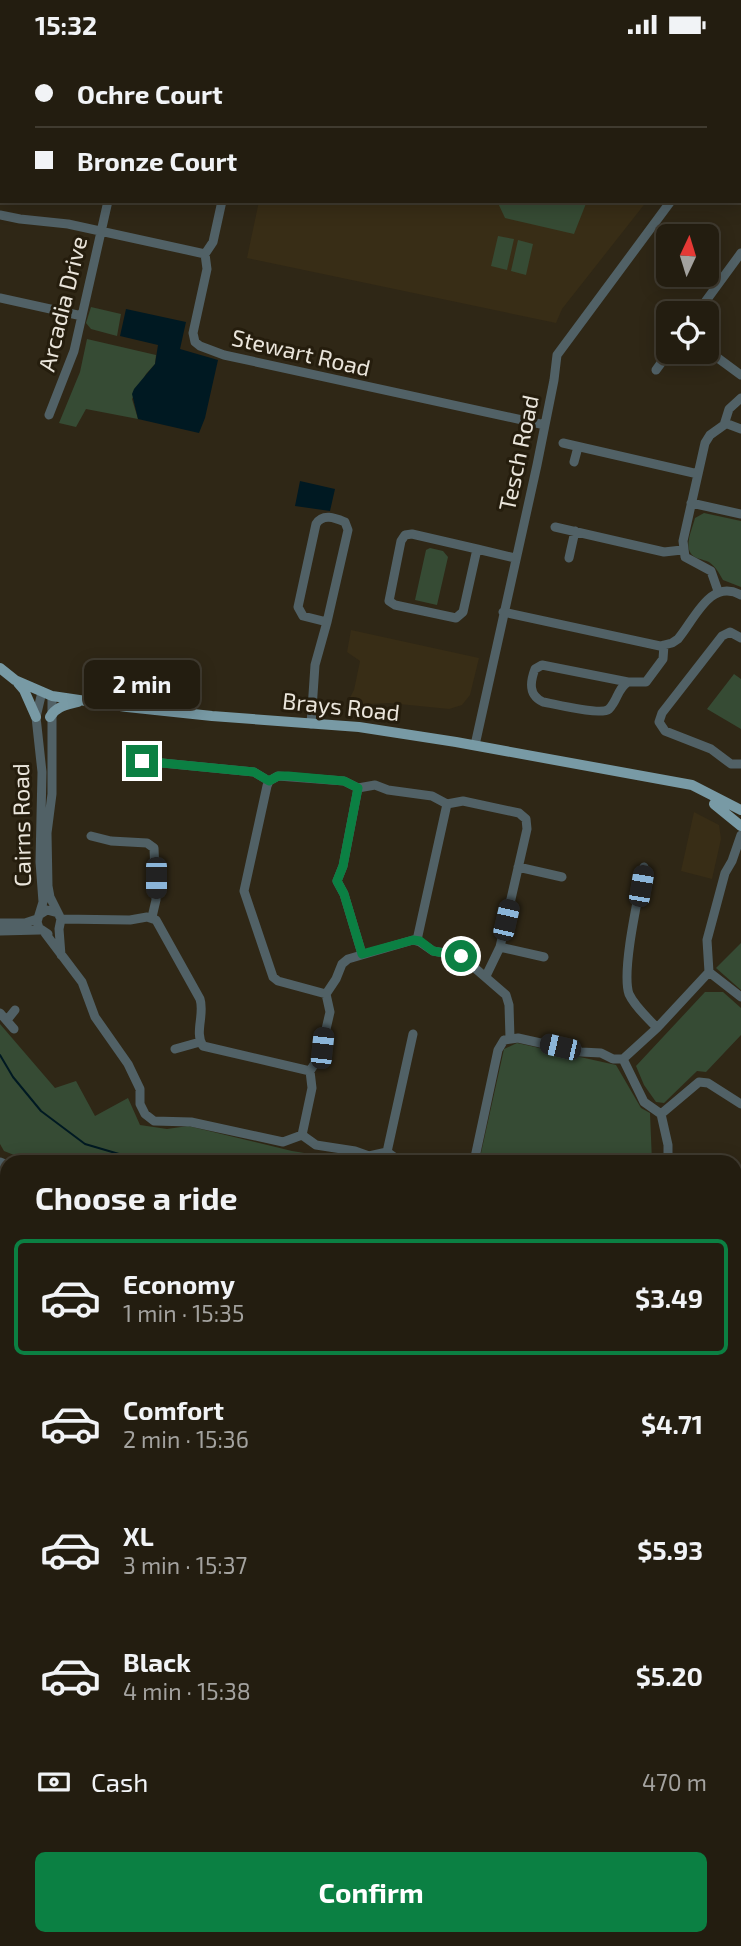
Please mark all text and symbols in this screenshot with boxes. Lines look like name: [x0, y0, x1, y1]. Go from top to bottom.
text: 15:32: [35, 9, 97, 40]
text: Ochre Court: [77, 78, 223, 109]
text: Bronze Court: [77, 145, 237, 176]
north arrow: [656, 224, 719, 287]
map controls: [656, 224, 719, 364]
street label: Arcadia Drive: [32, 233, 92, 374]
button: locate: [656, 301, 719, 364]
street label: Stewart Road: [229, 322, 373, 382]
street label: Tesch Road: [492, 392, 544, 513]
callout: 2 min: [84, 659, 200, 709]
text: 2 min: [113, 670, 171, 698]
street label: Brays Road: [281, 686, 401, 726]
route end: [126, 745, 158, 777]
street label: Cairns Road: [6, 763, 36, 887]
car: [146, 857, 167, 899]
car: [628, 863, 655, 909]
car: [492, 897, 521, 943]
route start: [445, 940, 477, 972]
car: [310, 1026, 335, 1070]
car: [538, 1032, 583, 1062]
text: Choose a ride: [35, 1178, 238, 1216]
icon: car: [39, 1266, 102, 1329]
text: Economy: [123, 1268, 235, 1299]
text: $3.49: [635, 1282, 703, 1313]
text: 1 min · 15:35: [123, 1299, 244, 1327]
icon: car: [39, 1392, 102, 1455]
text: Comfort: [123, 1394, 224, 1425]
text: $4.71: [641, 1408, 703, 1439]
text: 2 min · 15:36: [123, 1425, 249, 1453]
icon: car: [39, 1518, 102, 1581]
text: XL: [123, 1520, 154, 1551]
text: $5.93: [637, 1534, 703, 1565]
text: 3 min · 15:37: [123, 1551, 247, 1579]
icon: car: [39, 1644, 102, 1707]
text: Black: [123, 1646, 191, 1677]
text: $5.20: [636, 1660, 703, 1691]
text: 4 min · 15:38: [123, 1677, 251, 1705]
icon: cash: [35, 1763, 73, 1801]
text: Cash: [91, 1766, 148, 1797]
text: 470 m: [642, 1768, 707, 1796]
button: Confirm: [35, 1852, 707, 1932]

